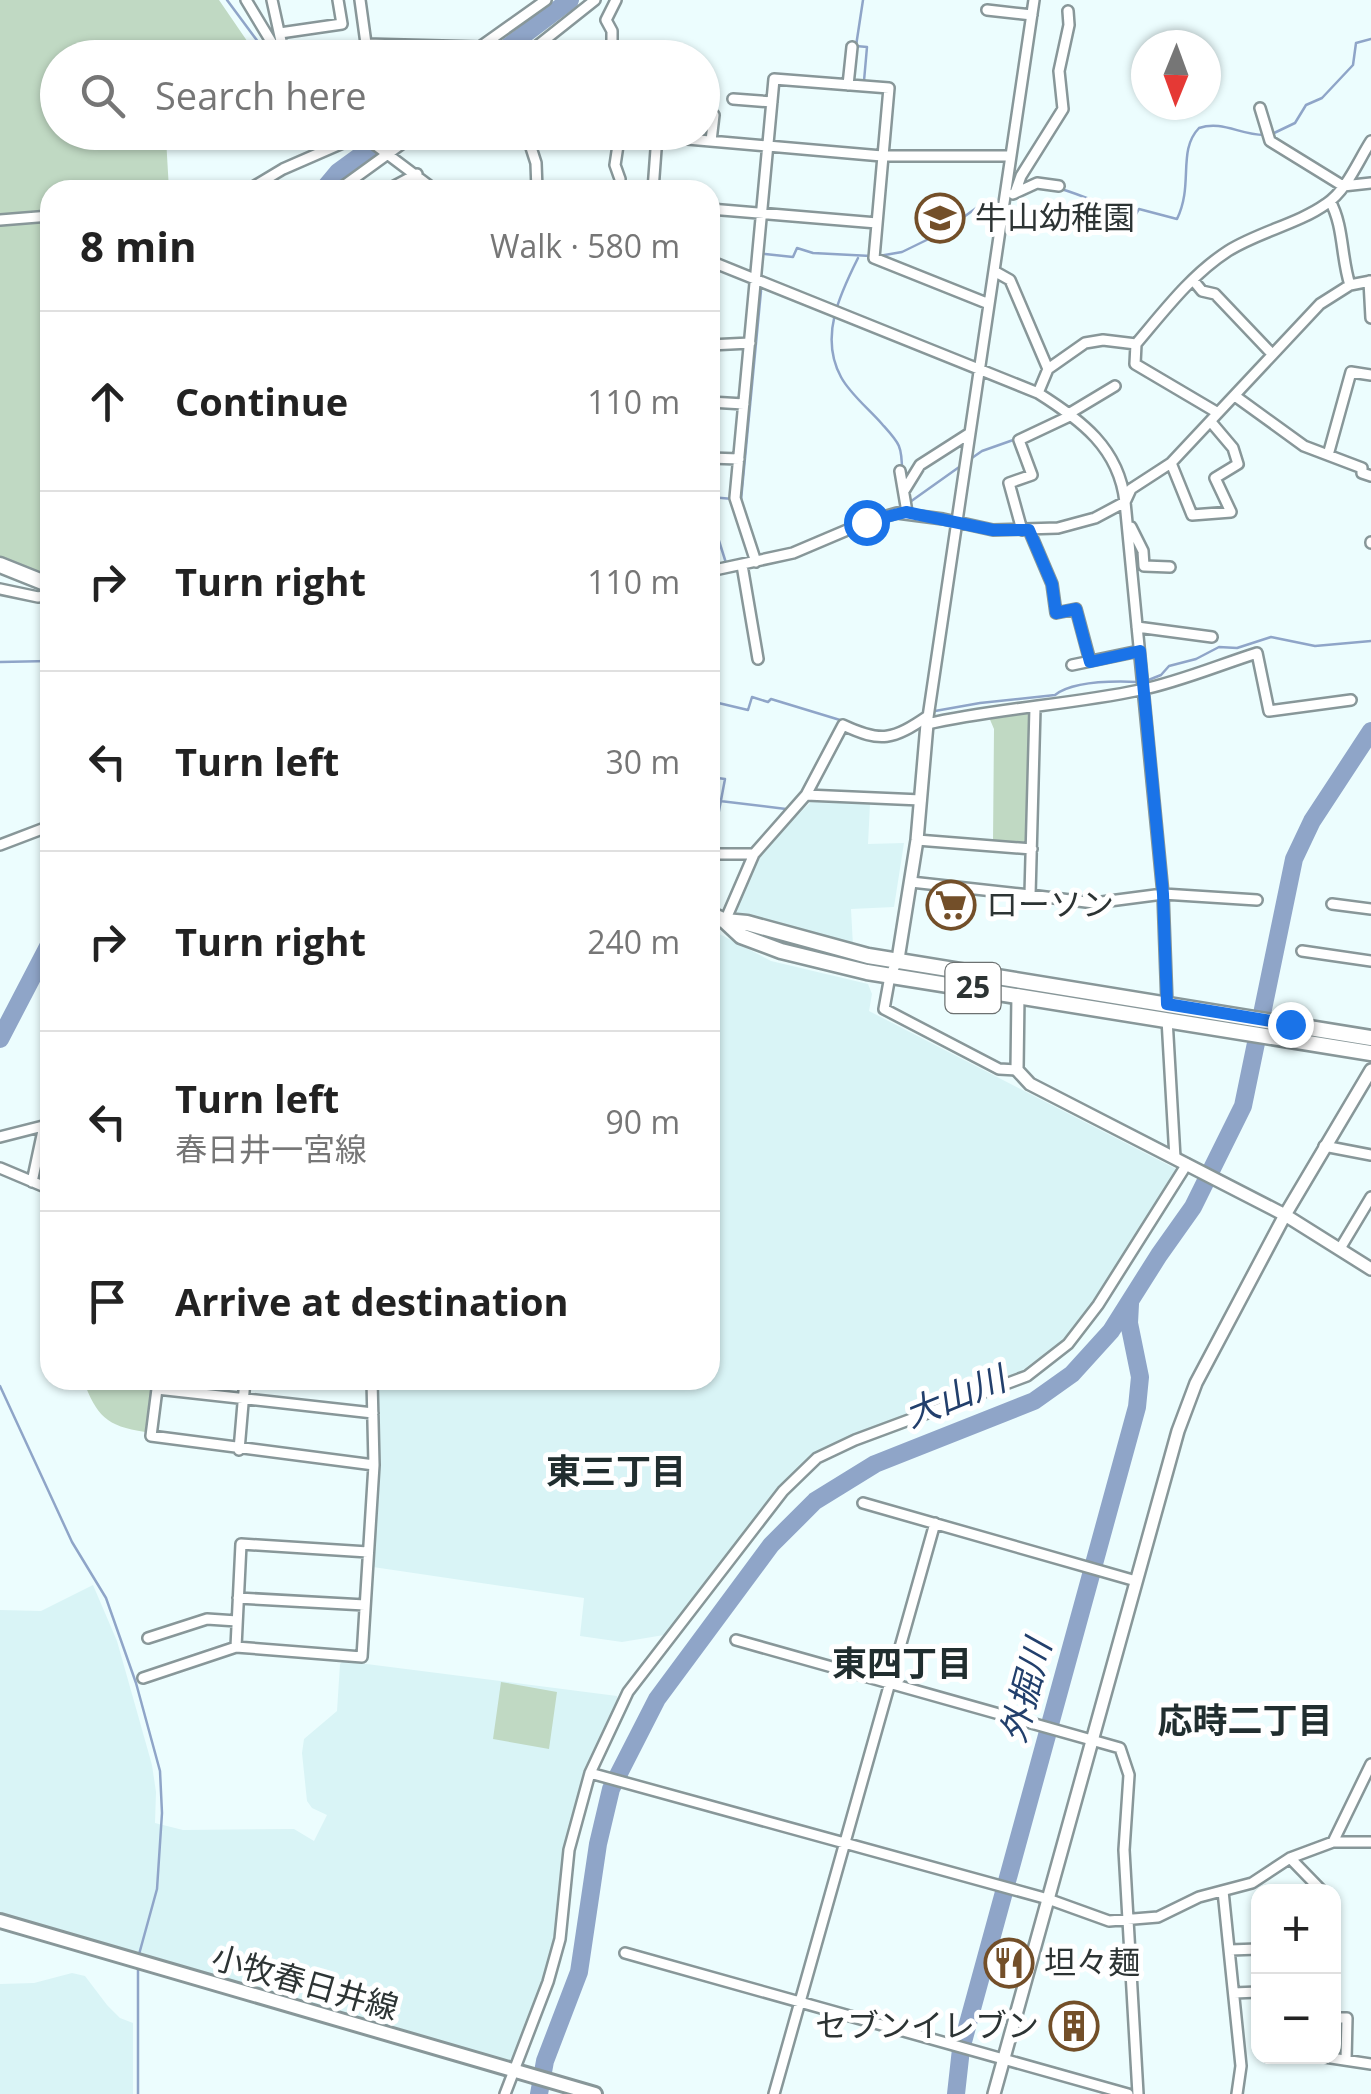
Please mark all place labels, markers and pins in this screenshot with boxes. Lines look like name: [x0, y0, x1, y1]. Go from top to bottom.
school or university icon: 牛山幼稚園: [914, 192, 966, 244]
place label: 牛山幼稚園: [975, 195, 1135, 238]
supermarket icon: ローソン: [925, 879, 977, 931]
place label: ローソン: [986, 882, 1114, 925]
restaurant icon: 坦々麺: [983, 1937, 1035, 1989]
place label: 坦々麺: [1044, 1940, 1140, 1983]
building icon: セブンイレブン: [1048, 2000, 1100, 2052]
place label: セブンイレブン: [815, 2003, 1039, 2046]

